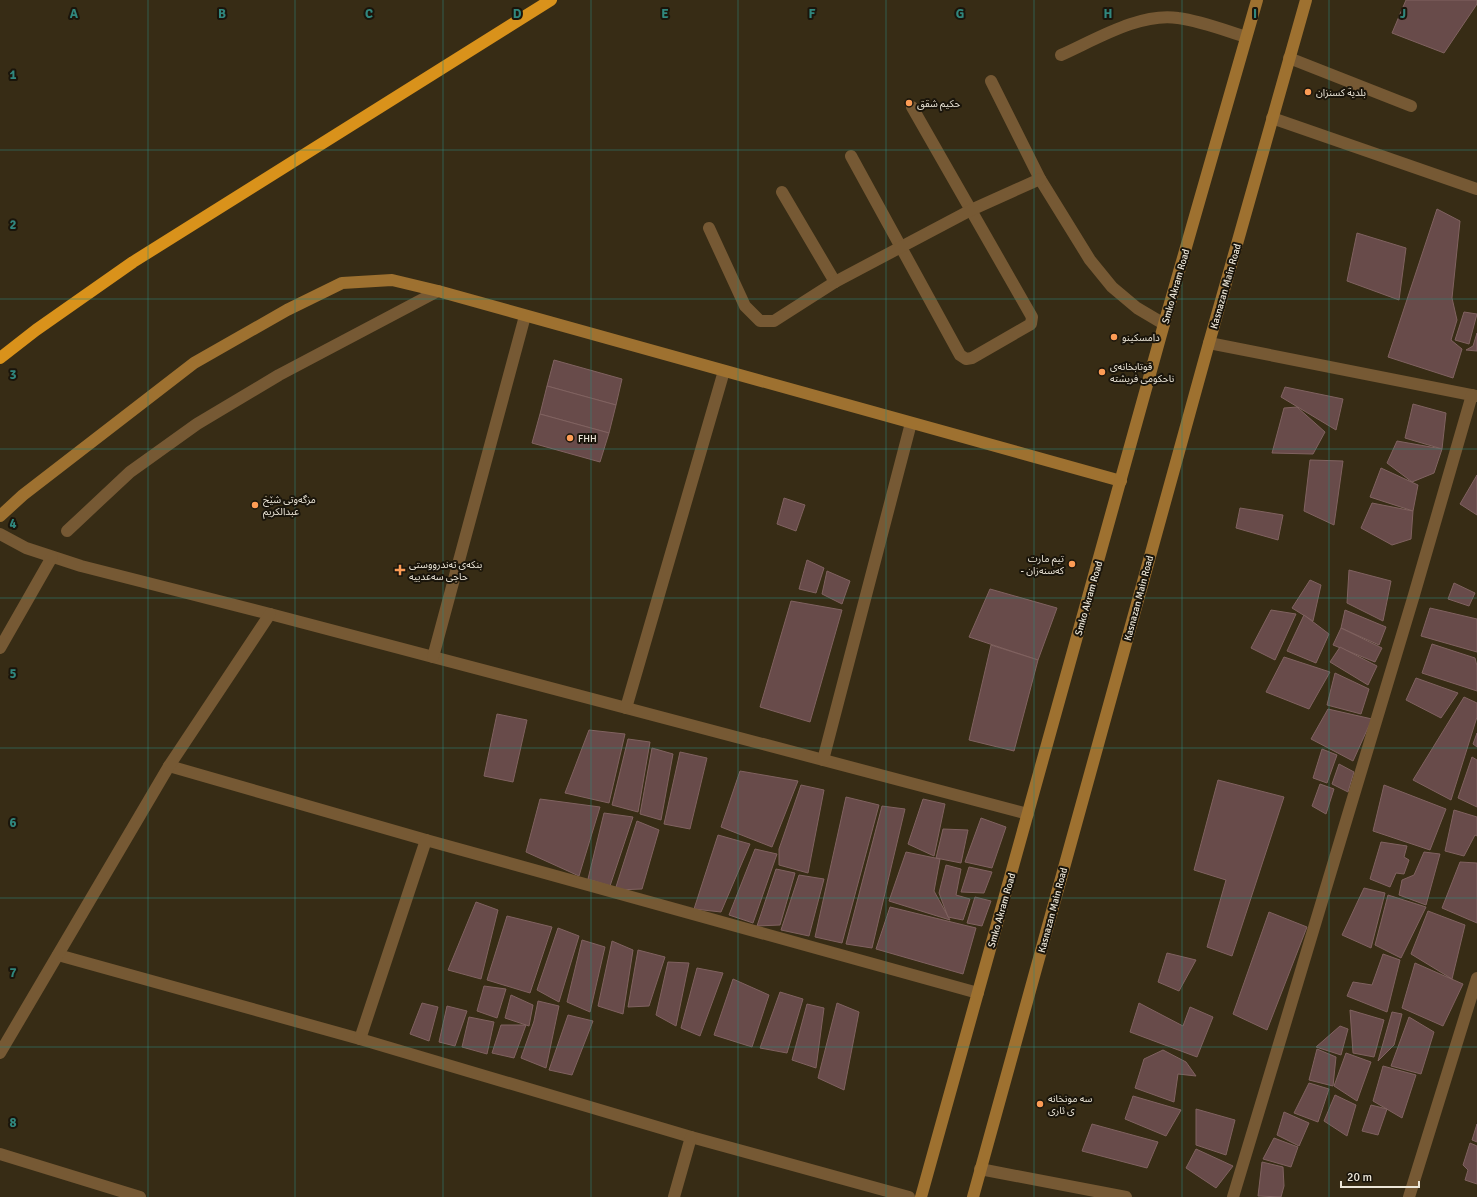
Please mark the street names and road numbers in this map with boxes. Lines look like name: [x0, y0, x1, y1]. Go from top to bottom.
street label: Kasnazan Main Road: [1208, 242, 1244, 330]
street label: Smko Akram Road: [1160, 248, 1192, 325]
street label: Kasnazan Main Road: [1122, 554, 1156, 642]
street label: Smko Akram Road: [1073, 560, 1105, 637]
street label: Kasnazan Main Road: [1036, 866, 1070, 954]
street label: Smko Akram Road: [986, 872, 1018, 949]

